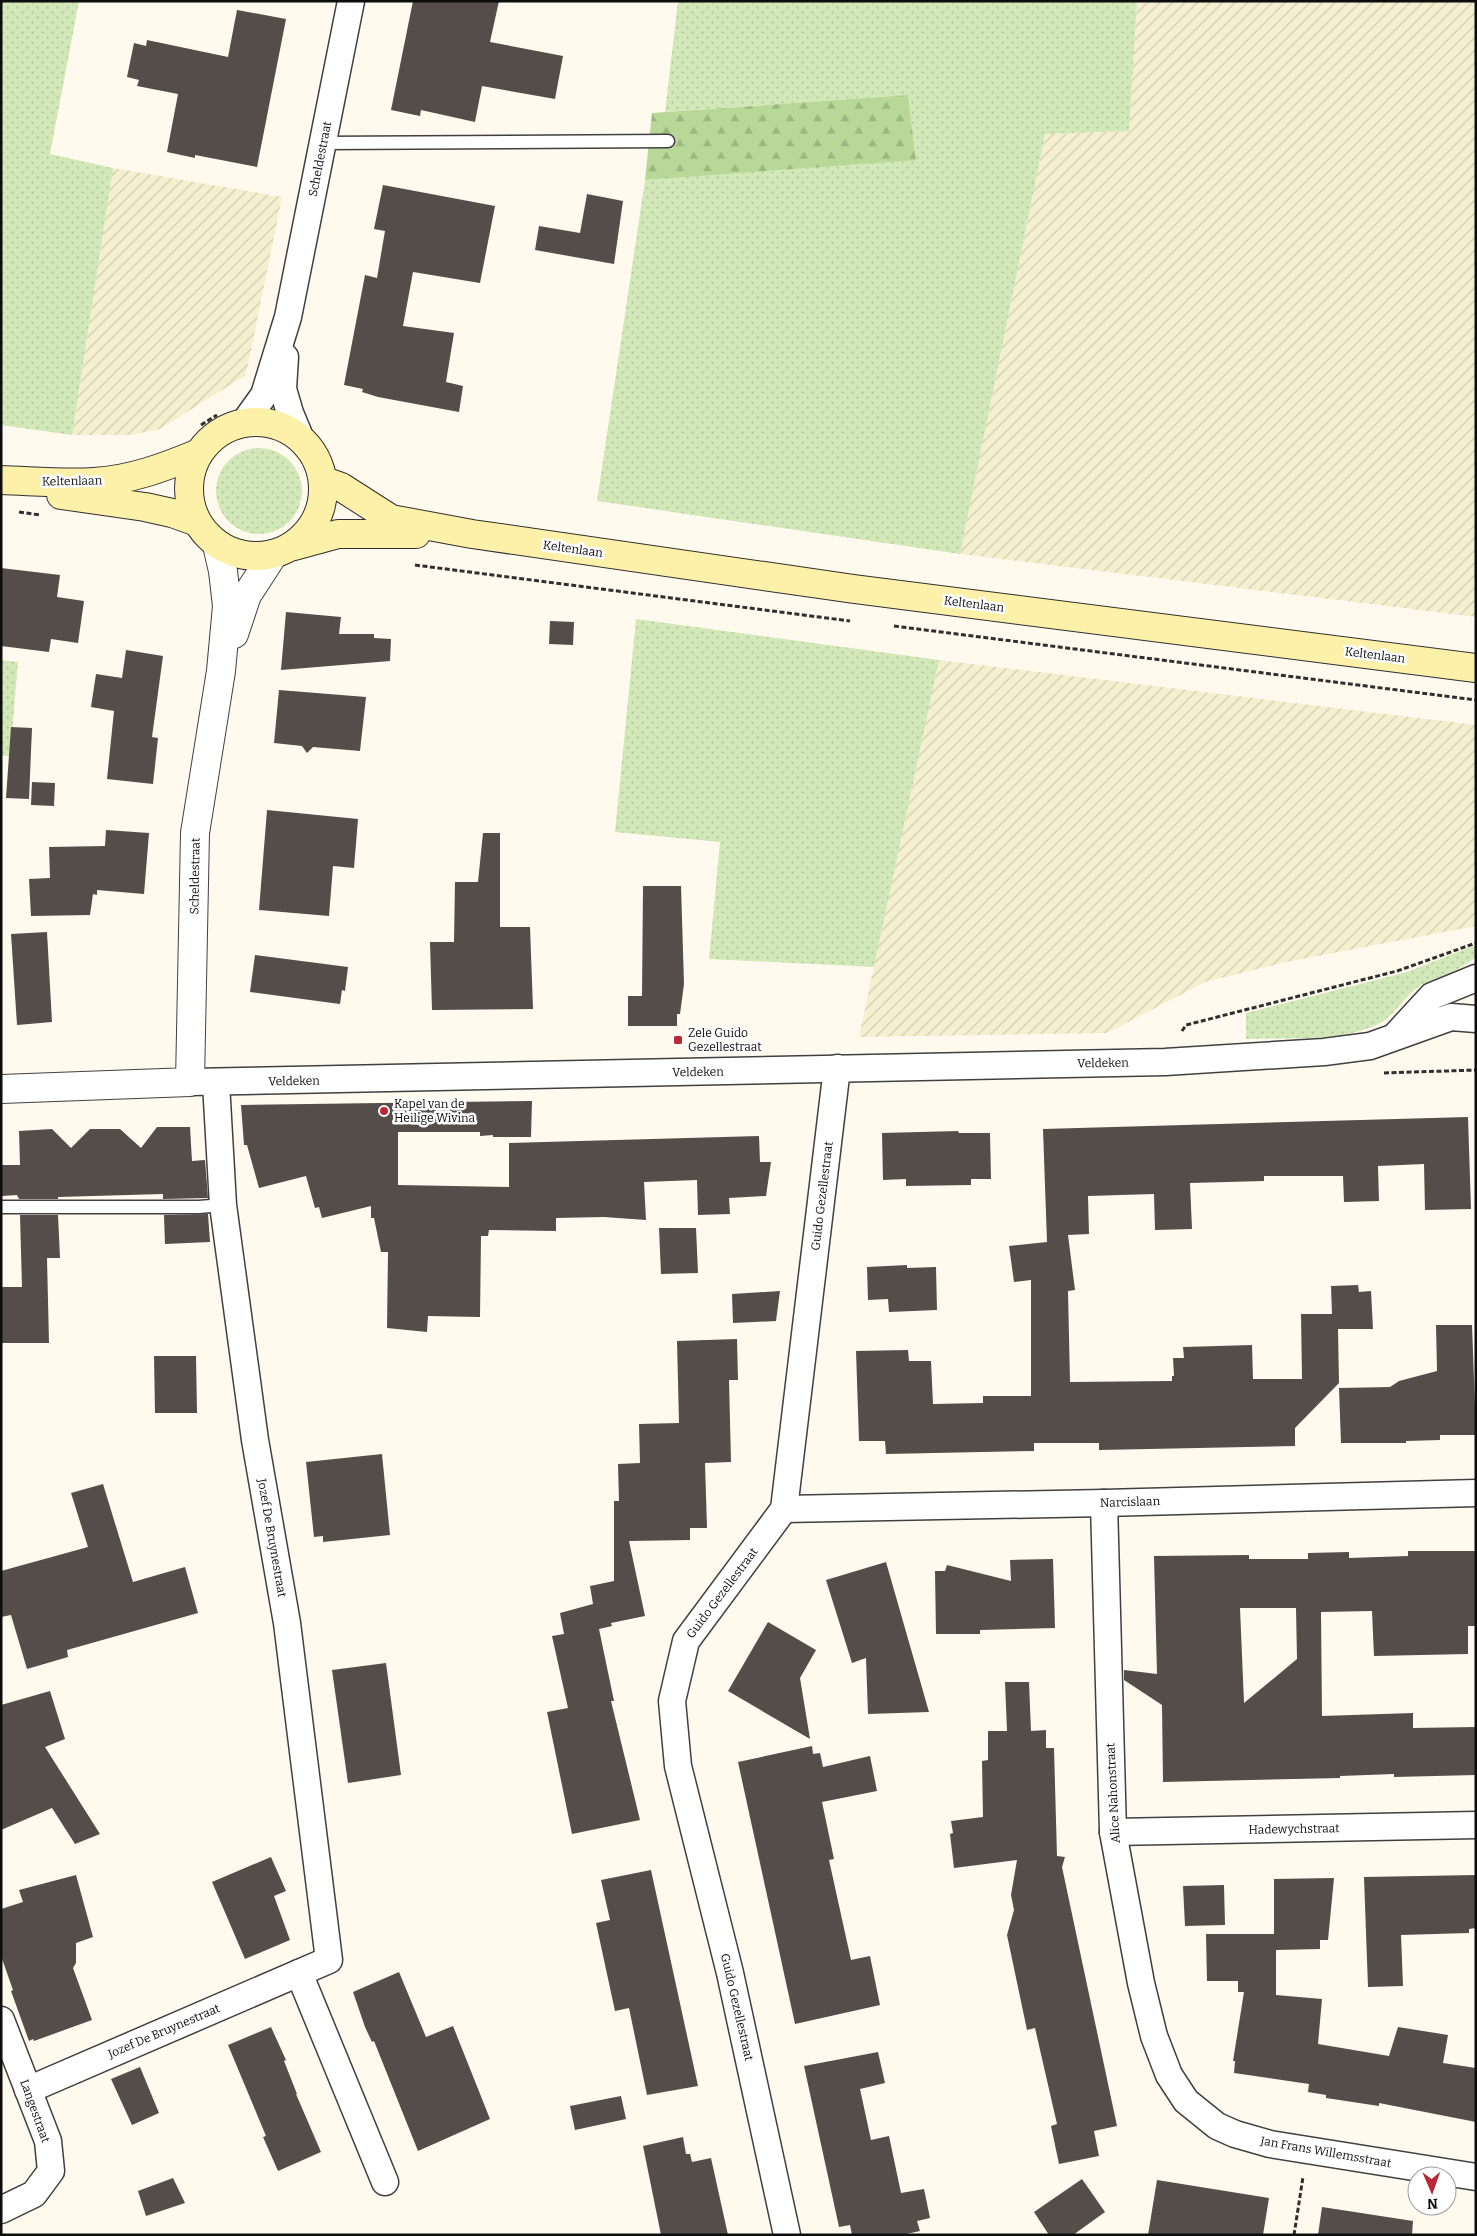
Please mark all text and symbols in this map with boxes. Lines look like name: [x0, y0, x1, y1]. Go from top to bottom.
street label: Scheldestraat: [306, 119, 334, 198]
street label: Keltenlaan: [42, 473, 103, 489]
street label: Keltenlaan: [542, 538, 604, 560]
street label: Keltenlaan: [943, 593, 1005, 615]
street label: Keltenlaan: [1344, 644, 1406, 666]
street label: Scheldestraat: [187, 837, 203, 914]
place label: Zele Guido Gezellestraat: [688, 1026, 762, 1054]
marker: Zele Guido Gezellestraat: [672, 1034, 684, 1046]
street label: Veldeken: [1077, 1056, 1129, 1070]
street label: Veldeken: [672, 1065, 724, 1079]
street label: Veldeken: [268, 1074, 320, 1088]
place label: Kapel van de Heilige Wivina: [394, 1097, 476, 1125]
marker: Kapel van de Heilige Wivina: [378, 1105, 390, 1117]
street label: Guido Gezellestraat: [808, 1140, 836, 1251]
street label: Jozef De Bruynestraat: [255, 1477, 289, 1599]
street label: Narcislaan: [1100, 1494, 1161, 1510]
street label: Guido Gezellestraat: [683, 1544, 761, 1641]
street label: Alice Nahonstraat: [1103, 1742, 1123, 1844]
street label: Hadewychstraat: [1248, 1821, 1340, 1837]
street label: Guido Gezellestraat: [718, 1952, 756, 2063]
street label: Jozef De Bruynestraat: [105, 2001, 223, 2061]
street label: Langestraat: [17, 2077, 53, 2145]
street label: Jan Frans Willemsstraat: [1259, 2133, 1393, 2171]
north arrow: [1407, 2166, 1457, 2216]
text: N: [1427, 2195, 1438, 2212]

